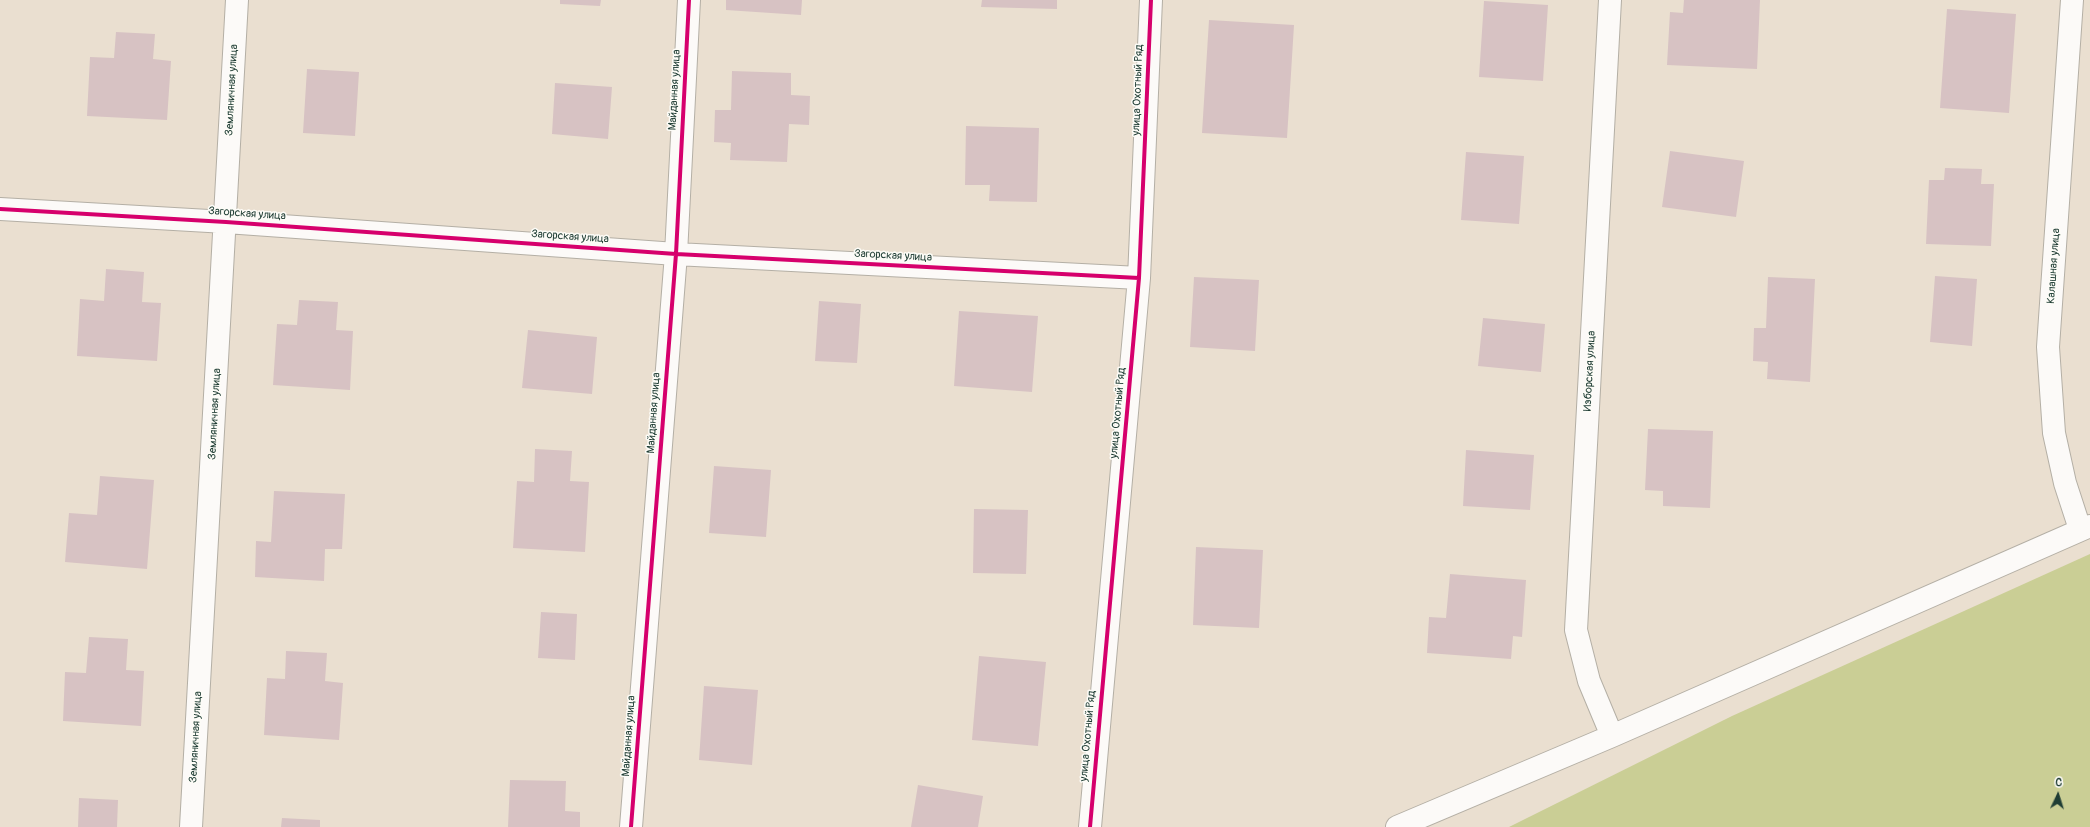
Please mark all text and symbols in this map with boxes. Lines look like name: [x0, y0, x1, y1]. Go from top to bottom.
street label: Земляничная улица: [223, 44, 241, 136]
street label: улица Охотный Ряд: [1130, 44, 1146, 136]
street label: Майданная улица: [666, 49, 684, 131]
street label: Загорская улица: [208, 205, 286, 223]
street label: Загорская улица: [531, 228, 609, 246]
street label: Калашная улица: [2045, 228, 2063, 304]
street label: Загорская улица: [854, 247, 932, 265]
street label: Изборская улица: [1581, 330, 1599, 412]
street label: улица Охотный Ряд: [1107, 367, 1129, 459]
street label: Земляничная улица: [206, 368, 224, 460]
street label: Майданная улица: [645, 372, 663, 454]
street label: улица Охотный Ряд: [1077, 690, 1099, 782]
street label: Земляничная улица: [187, 691, 205, 783]
street label: Майданная улица: [620, 695, 638, 777]
north arrow: [2038, 775, 2078, 815]
text: С: [2055, 776, 2063, 789]

